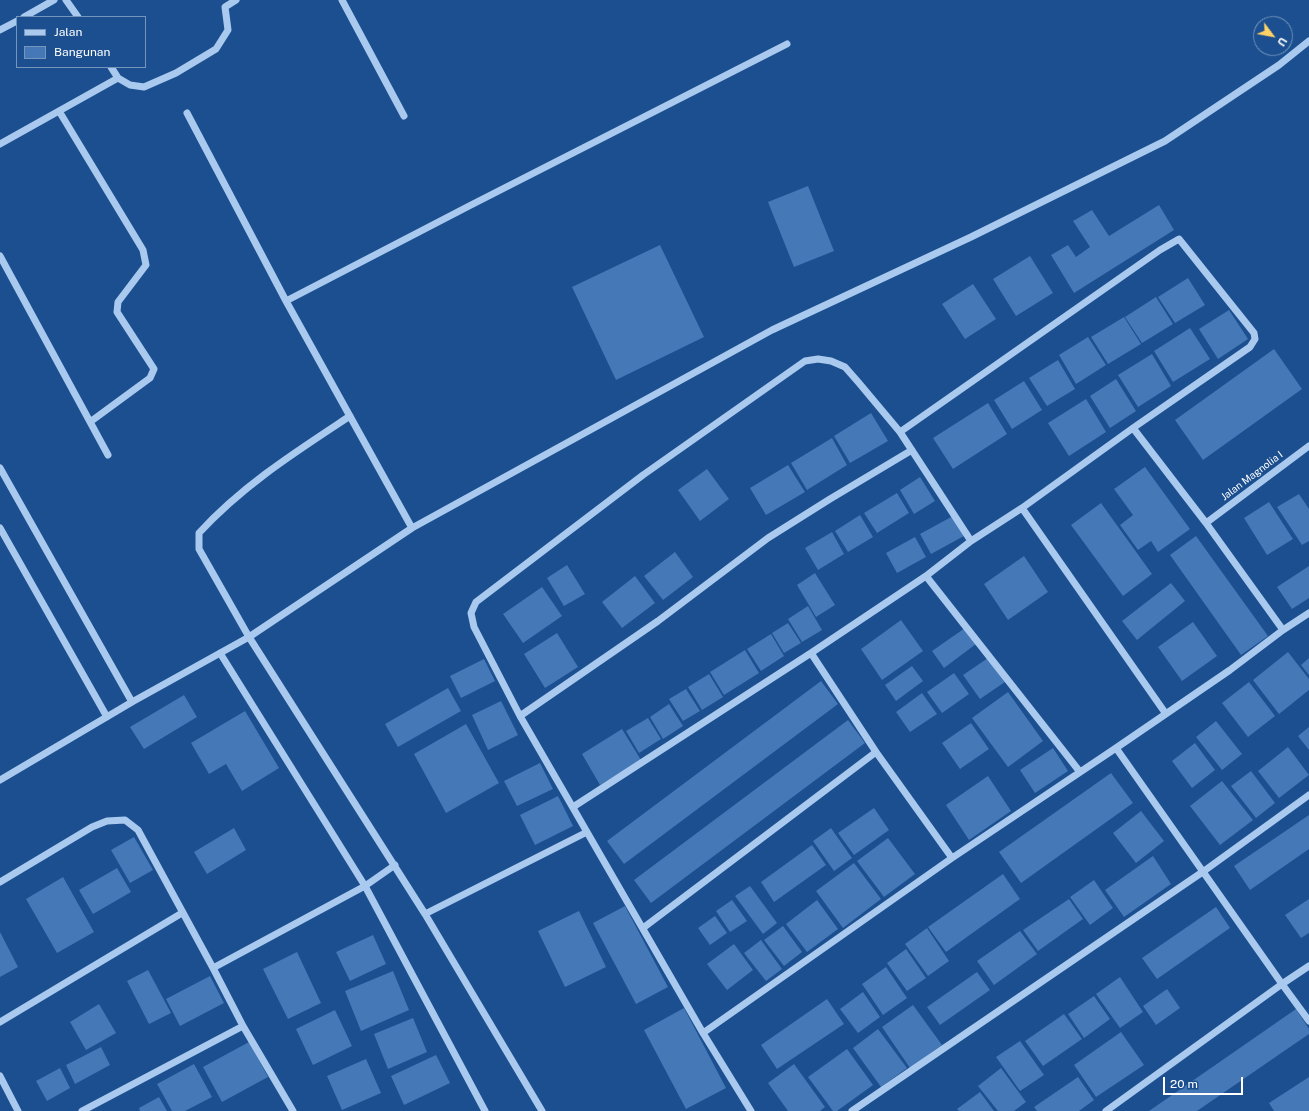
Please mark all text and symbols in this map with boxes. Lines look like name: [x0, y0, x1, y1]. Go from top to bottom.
legend: [16, 16, 146, 68]
north arrow: [1253, 16, 1293, 56]
text: Jalan: [54, 25, 82, 39]
text: U: [1275, 35, 1290, 48]
text: Bangunan: [54, 45, 110, 59]
street label: Jalan Magnolia I: [1219, 449, 1285, 503]
scale bar: [1165, 1069, 1245, 1095]
text: 20 m: [1170, 1077, 1198, 1091]

